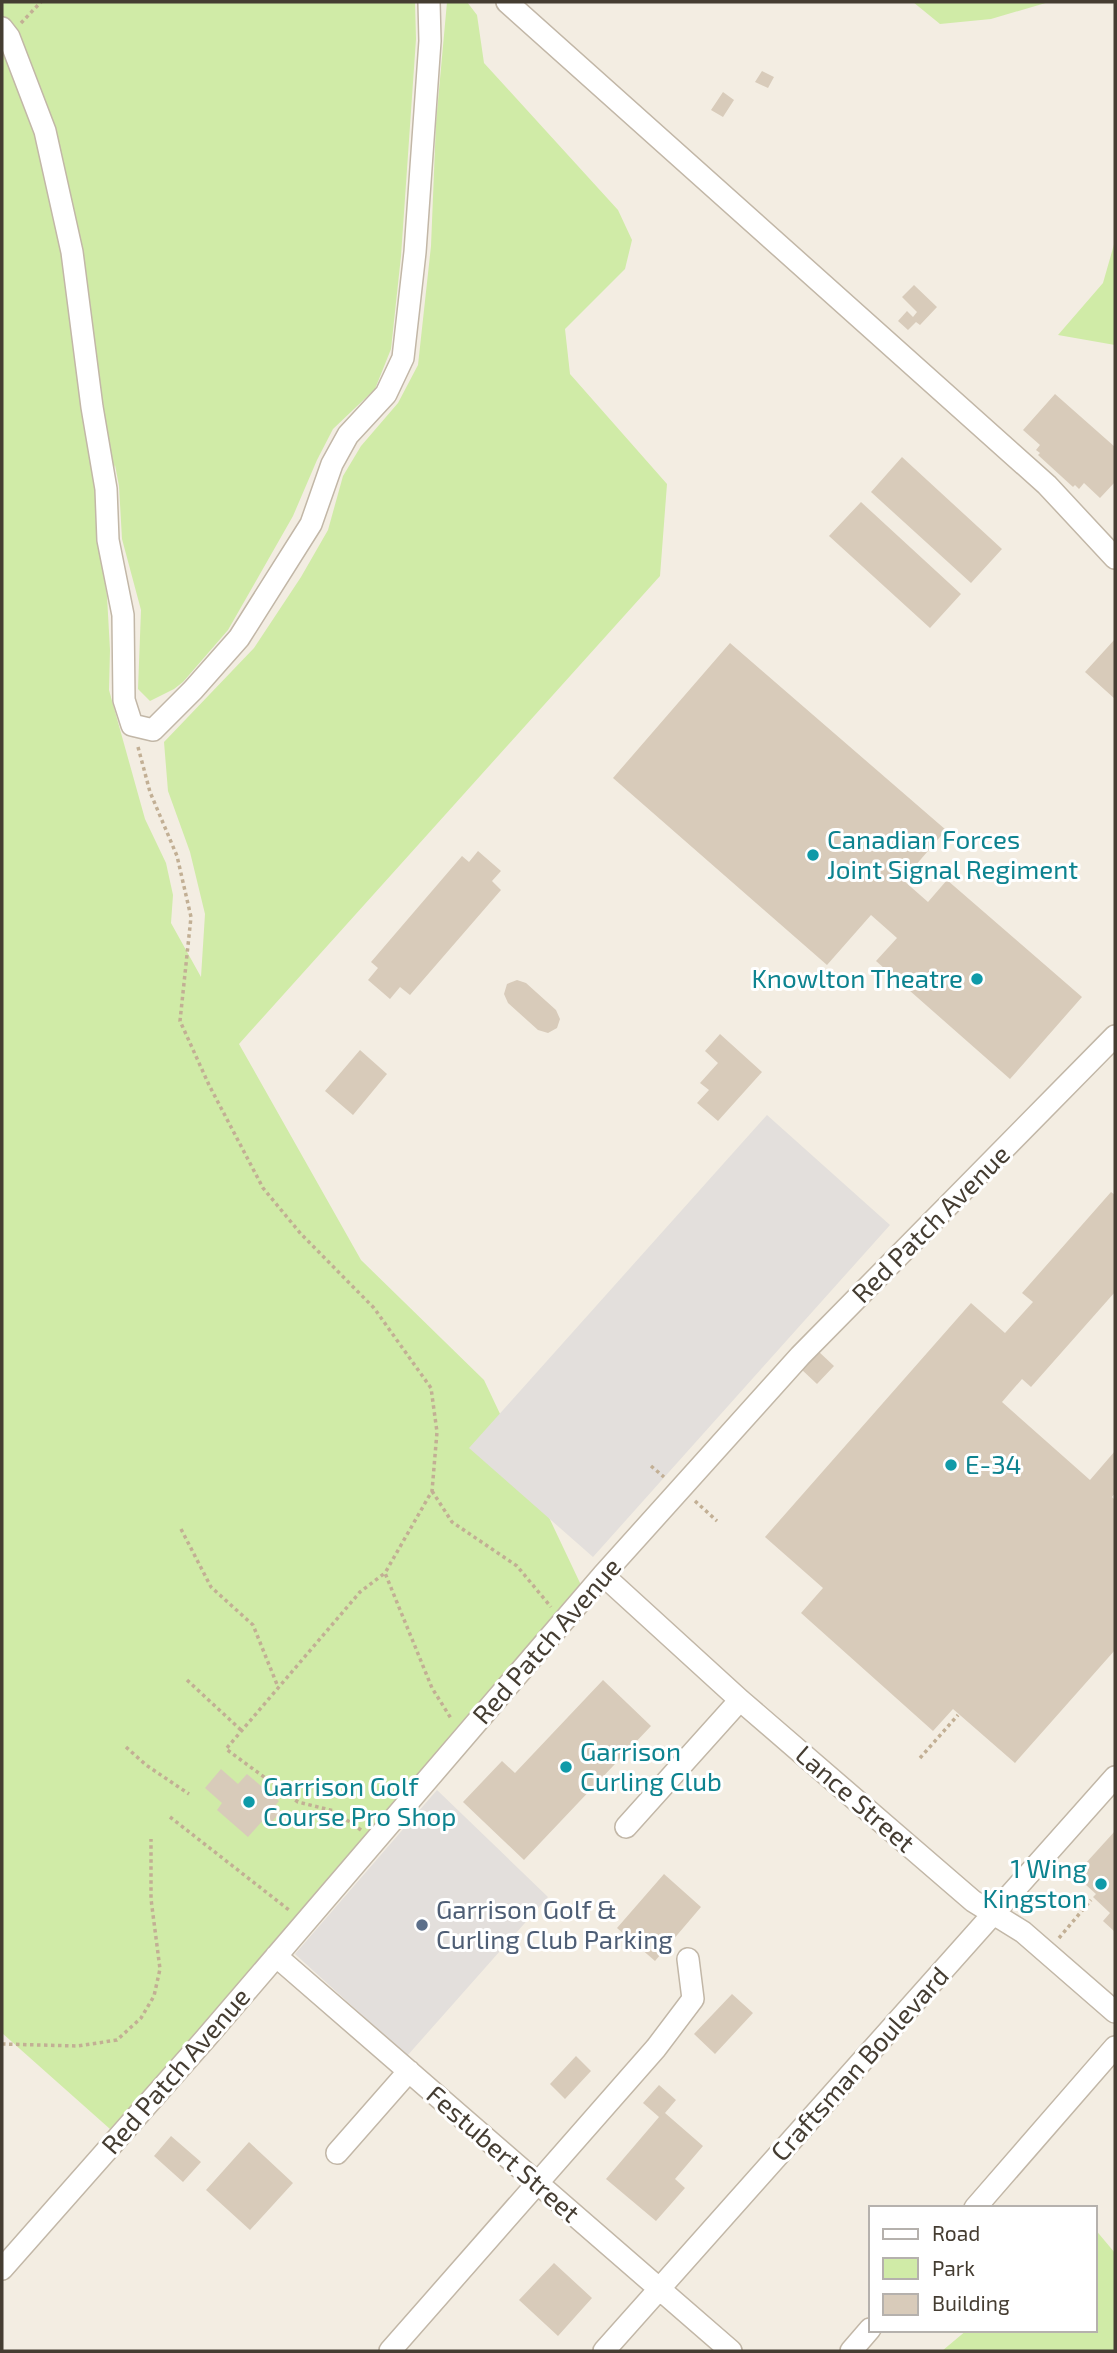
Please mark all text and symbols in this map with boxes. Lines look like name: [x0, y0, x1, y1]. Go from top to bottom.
place label: Canadian Forces Joint Signal Regiment: [827, 823, 1078, 884]
marker: Canadian Forces Joint Signal Regiment: [805, 847, 821, 863]
place label: Knowlton Theatre: [751, 962, 963, 993]
marker: Knowlton Theatre: [969, 971, 985, 987]
street label: Red Patch Avenue: [845, 1138, 1015, 1308]
place label: E-34: [965, 1448, 1022, 1479]
marker: E-34: [943, 1457, 959, 1473]
street label: Red Patch Avenue: [465, 1551, 626, 1729]
place label: Garrison Curling Club: [580, 1735, 722, 1796]
street label: Lance Street: [790, 1738, 922, 1858]
marker: Garrison Curling Club: [558, 1759, 574, 1775]
place label: Garrison Golf Course Pro Shop: [263, 1770, 456, 1831]
marker: Garrison Golf Course Pro Shop: [241, 1794, 257, 1810]
place label: 1 Wing Kingston: [983, 1852, 1087, 1913]
marker: 1 Wing Kingston: [1093, 1876, 1109, 1892]
place label: Garrison Golf & Curling Club Parking: [436, 1893, 673, 1954]
marker: Garrison Golf & Curling Club Parking: [414, 1917, 430, 1933]
street label: Craftsman Boulevard: [763, 1959, 954, 2167]
street label: Red Patch Avenue: [94, 1981, 255, 2159]
street label: Festubert Street: [421, 2078, 587, 2228]
legend: [869, 2206, 1096, 2332]
text: Road: [932, 2220, 980, 2245]
text: Park: [932, 2255, 975, 2280]
text: Building: [932, 2290, 1010, 2315]

